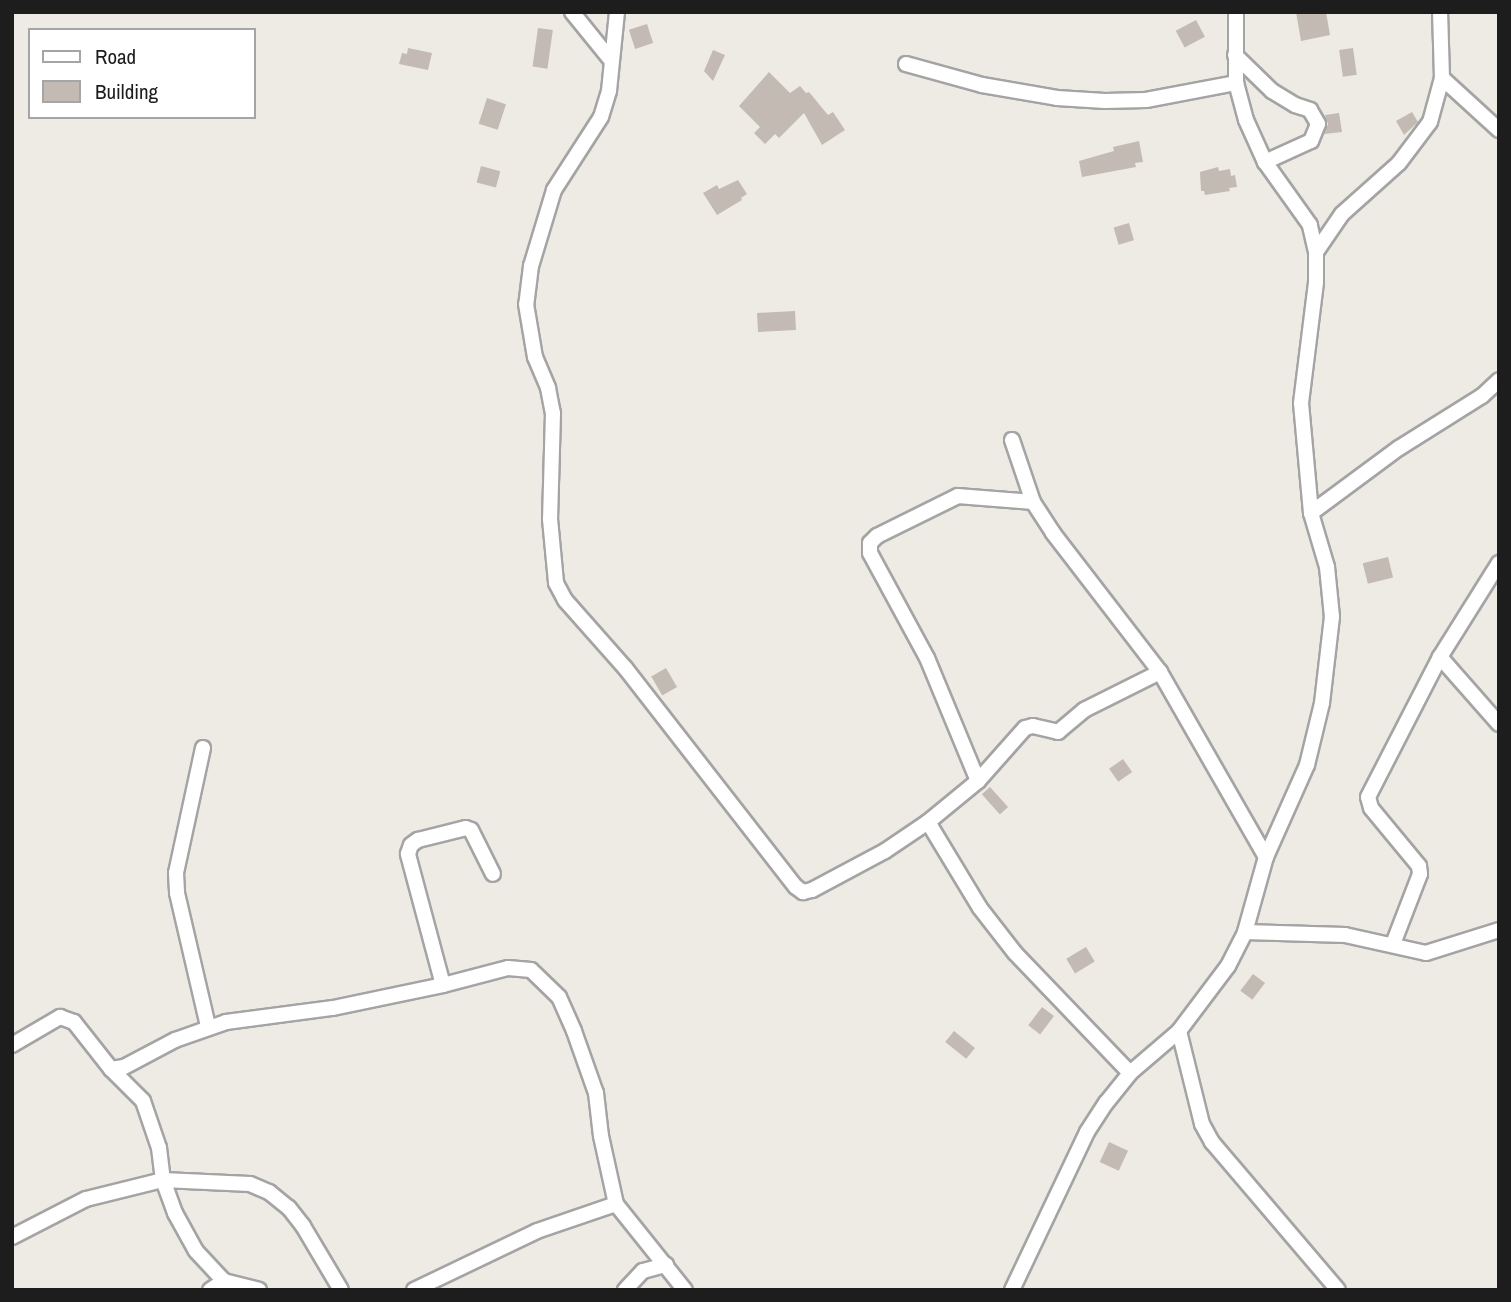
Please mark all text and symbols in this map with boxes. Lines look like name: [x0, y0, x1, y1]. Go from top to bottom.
legend: [28, 28, 256, 119]
text: Road: [95, 42, 136, 71]
text: Building: [95, 77, 158, 106]

